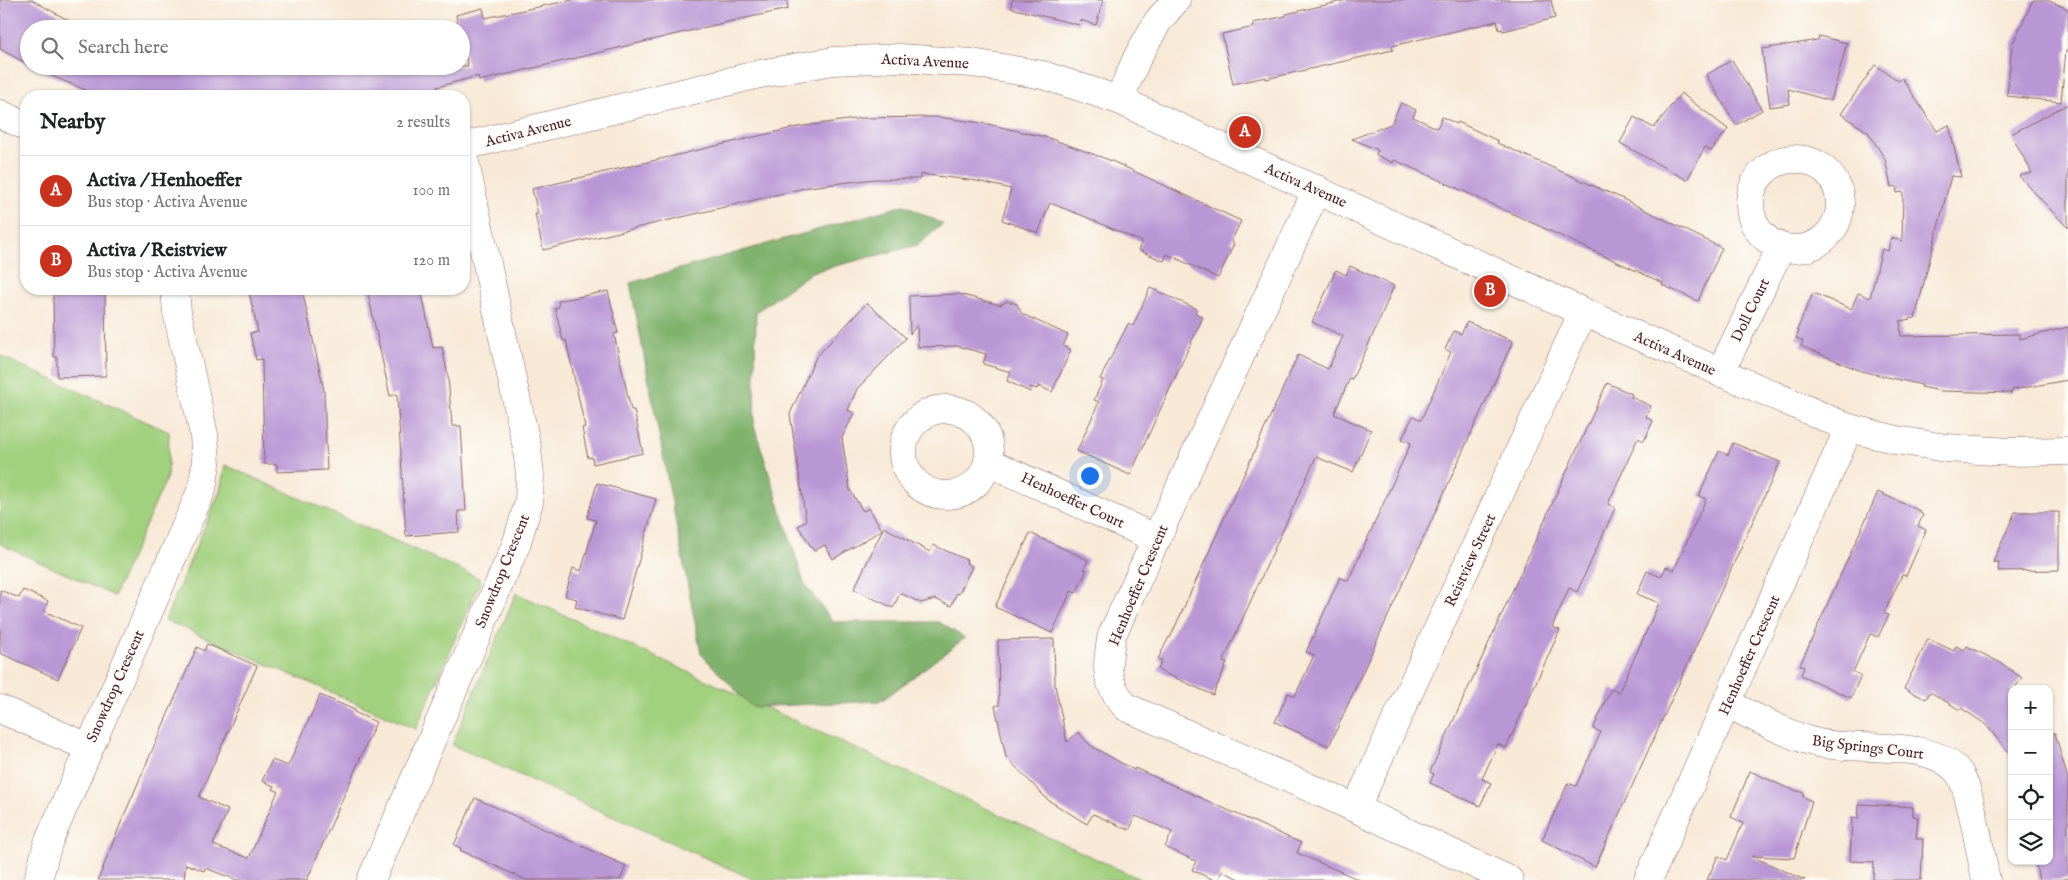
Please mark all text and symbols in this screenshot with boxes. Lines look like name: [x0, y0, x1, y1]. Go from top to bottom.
search box: [20, 20, 470, 75]
icon: search: [38, 34, 66, 62]
text: Search here: [78, 36, 169, 60]
street label: Activa Avenue: [880, 50, 969, 73]
text: Nearby: [40, 109, 105, 136]
street label: Activa Avenue: [482, 112, 573, 152]
text: 2 results: [396, 113, 450, 133]
pin: A: [1229, 113, 1261, 151]
street label: Activa Avenue: [1261, 159, 1350, 212]
text: Activa / Henhoeffer: [87, 169, 242, 193]
text: A: [51, 181, 61, 201]
text: 100 m: [413, 181, 450, 201]
text: Bus stop · Activa Avenue: [87, 193, 248, 213]
text: Activa / Reistview: [87, 239, 227, 263]
text: B: [51, 251, 61, 271]
text: 120 m: [413, 251, 450, 271]
text: Bus stop · Activa Avenue: [87, 263, 248, 283]
pin: B: [1474, 272, 1506, 310]
street label: Doll Court: [1727, 275, 1774, 345]
street label: Activa Avenue: [1630, 327, 1719, 380]
your location: [1077, 463, 1103, 489]
street label: Henhoeffer Court: [1018, 468, 1128, 533]
street label: Snowdrop Crescent: [471, 511, 534, 631]
street label: Reistview Street: [1441, 511, 1500, 610]
street label: Henhoeffer Crescent: [1104, 522, 1173, 649]
street label: Henhoeffer Crescent: [1714, 592, 1785, 718]
street label: Snowdrop Crescent: [82, 627, 149, 745]
map controls: [2008, 685, 2053, 865]
button: +: [2008, 685, 2053, 730]
button: −: [2008, 730, 2053, 775]
street label: Big Springs Court: [1811, 731, 1925, 764]
button: locate: [2008, 775, 2053, 820]
button: layers: [2008, 820, 2053, 865]

